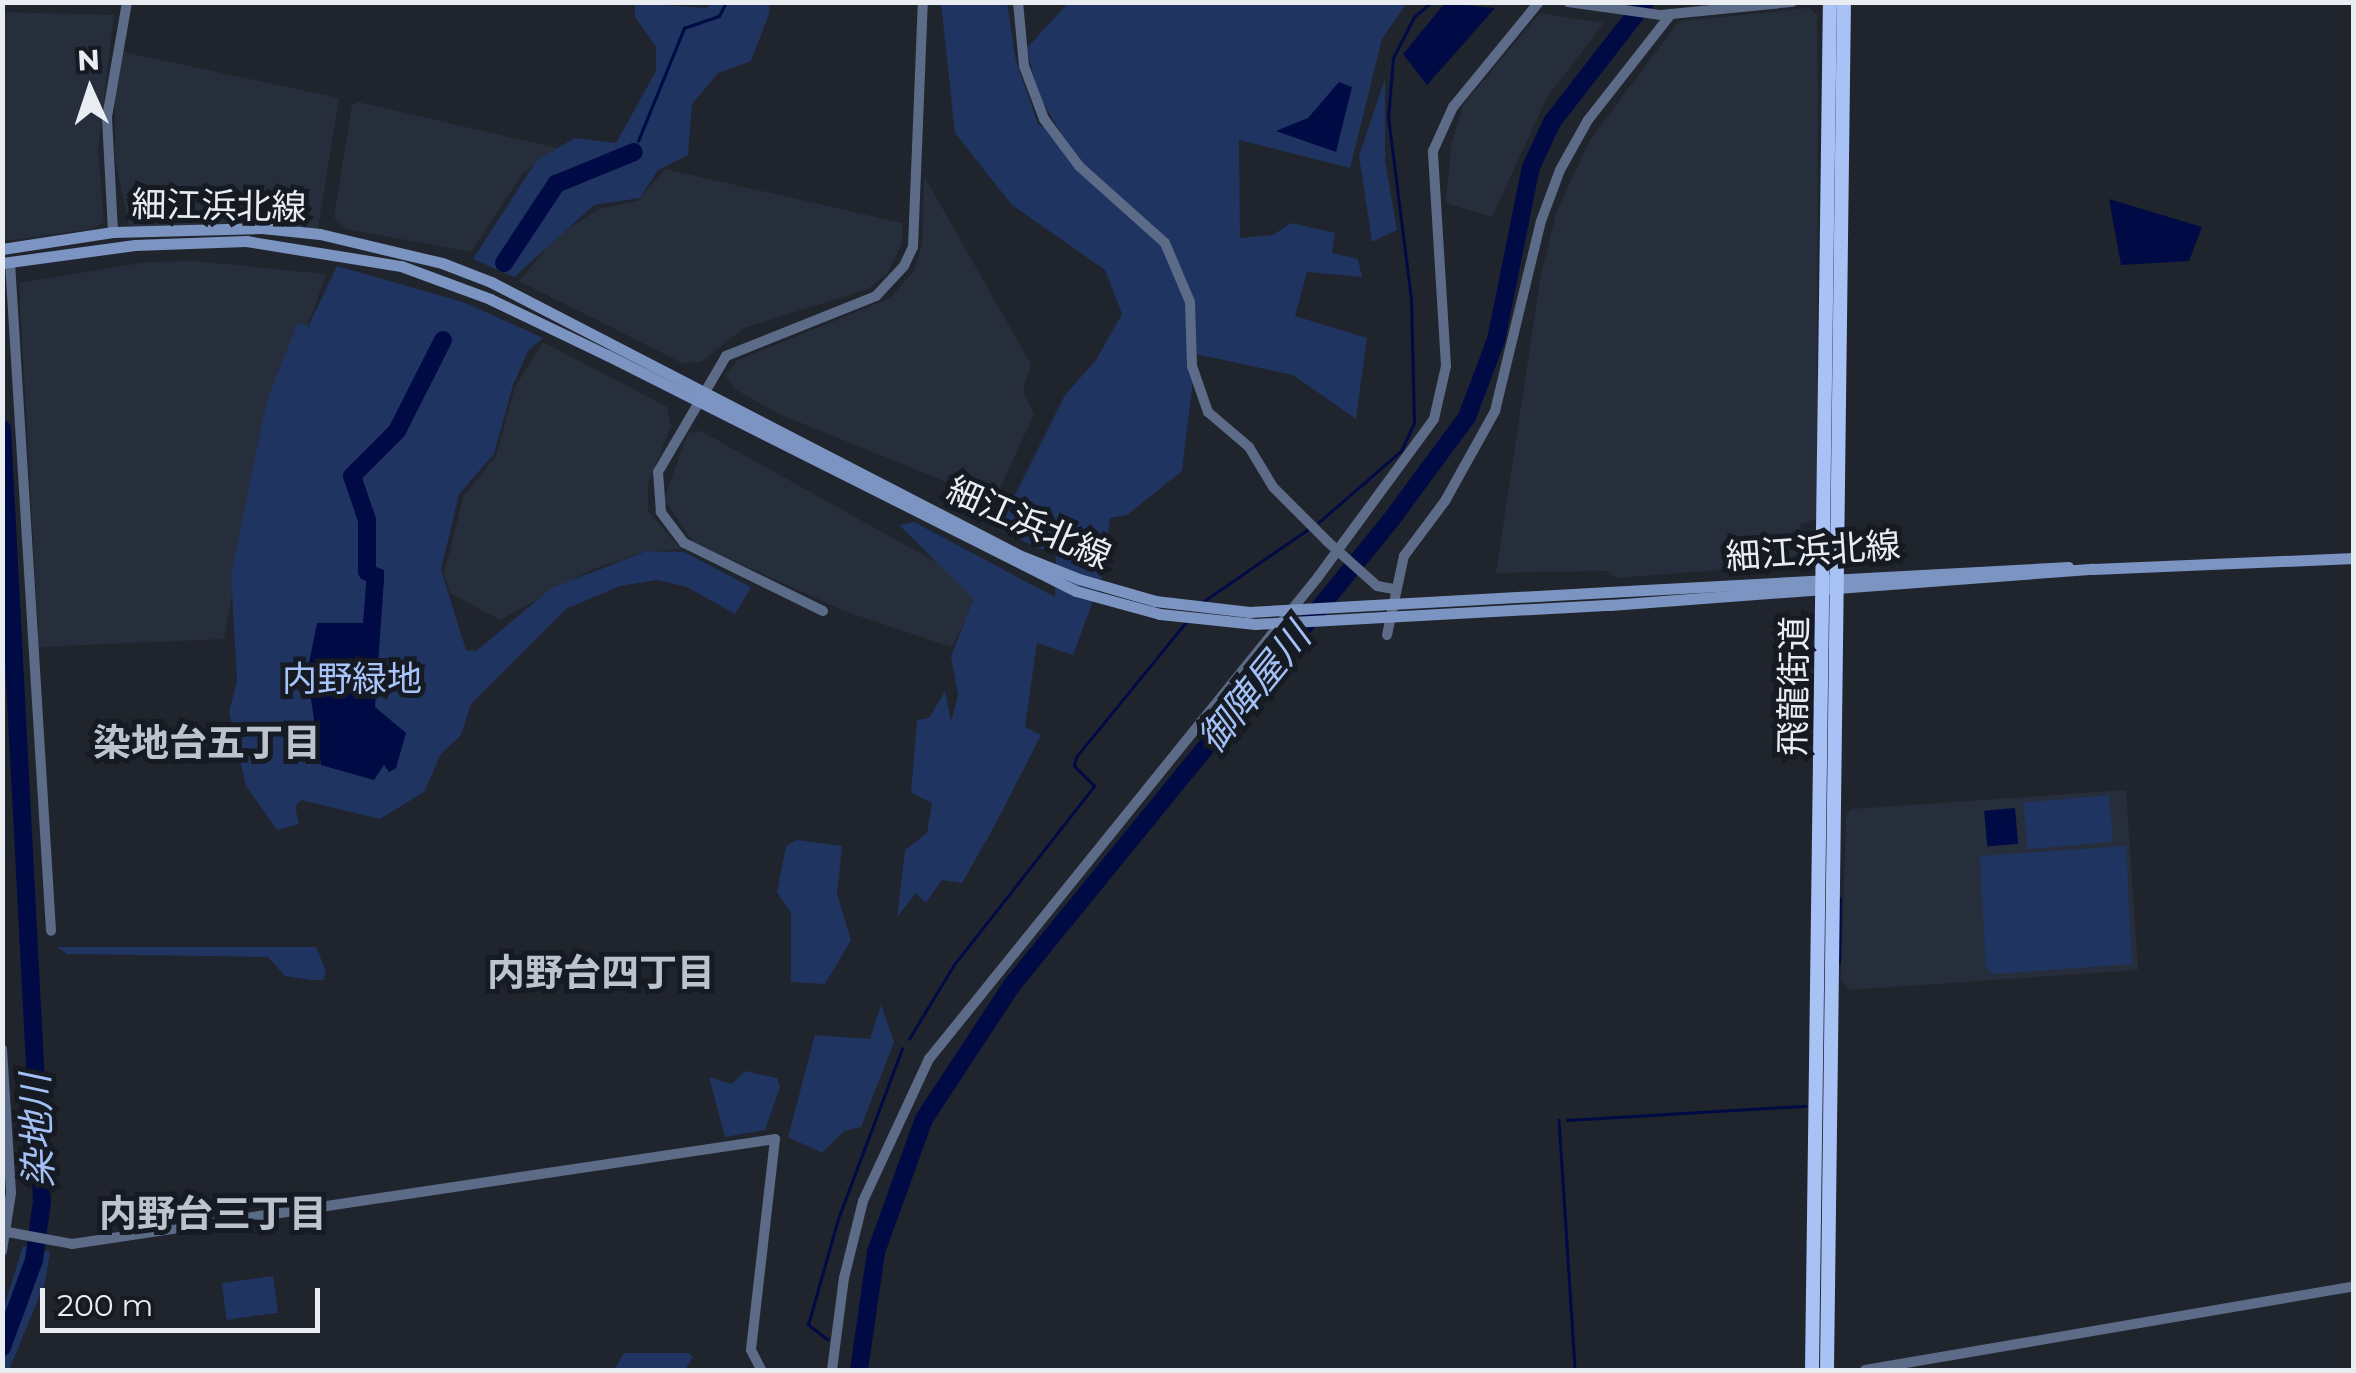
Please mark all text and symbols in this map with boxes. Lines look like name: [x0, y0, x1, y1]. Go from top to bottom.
north arrow: [40, 40, 140, 140]
text: N: [76, 42, 101, 78]
street label: 細江浜北線: [131, 183, 307, 229]
street label: 細江浜北線: [941, 468, 1117, 578]
street label: 細江浜北線: [1724, 524, 1902, 578]
water label: 御陣屋川: [1188, 615, 1320, 761]
street label: 飛龍街道: [1772, 616, 1816, 756]
park label: 内野緑地: [282, 658, 422, 700]
district label: 染地台五丁目: [93, 720, 321, 766]
district label: 内野台四丁目: [487, 950, 715, 996]
water label: 染地川: [12, 1073, 62, 1189]
district label: 内野台三丁目: [99, 1191, 327, 1237]
scale bar: [45, 1268, 325, 1330]
text: 200 m: [57, 1287, 153, 1324]

